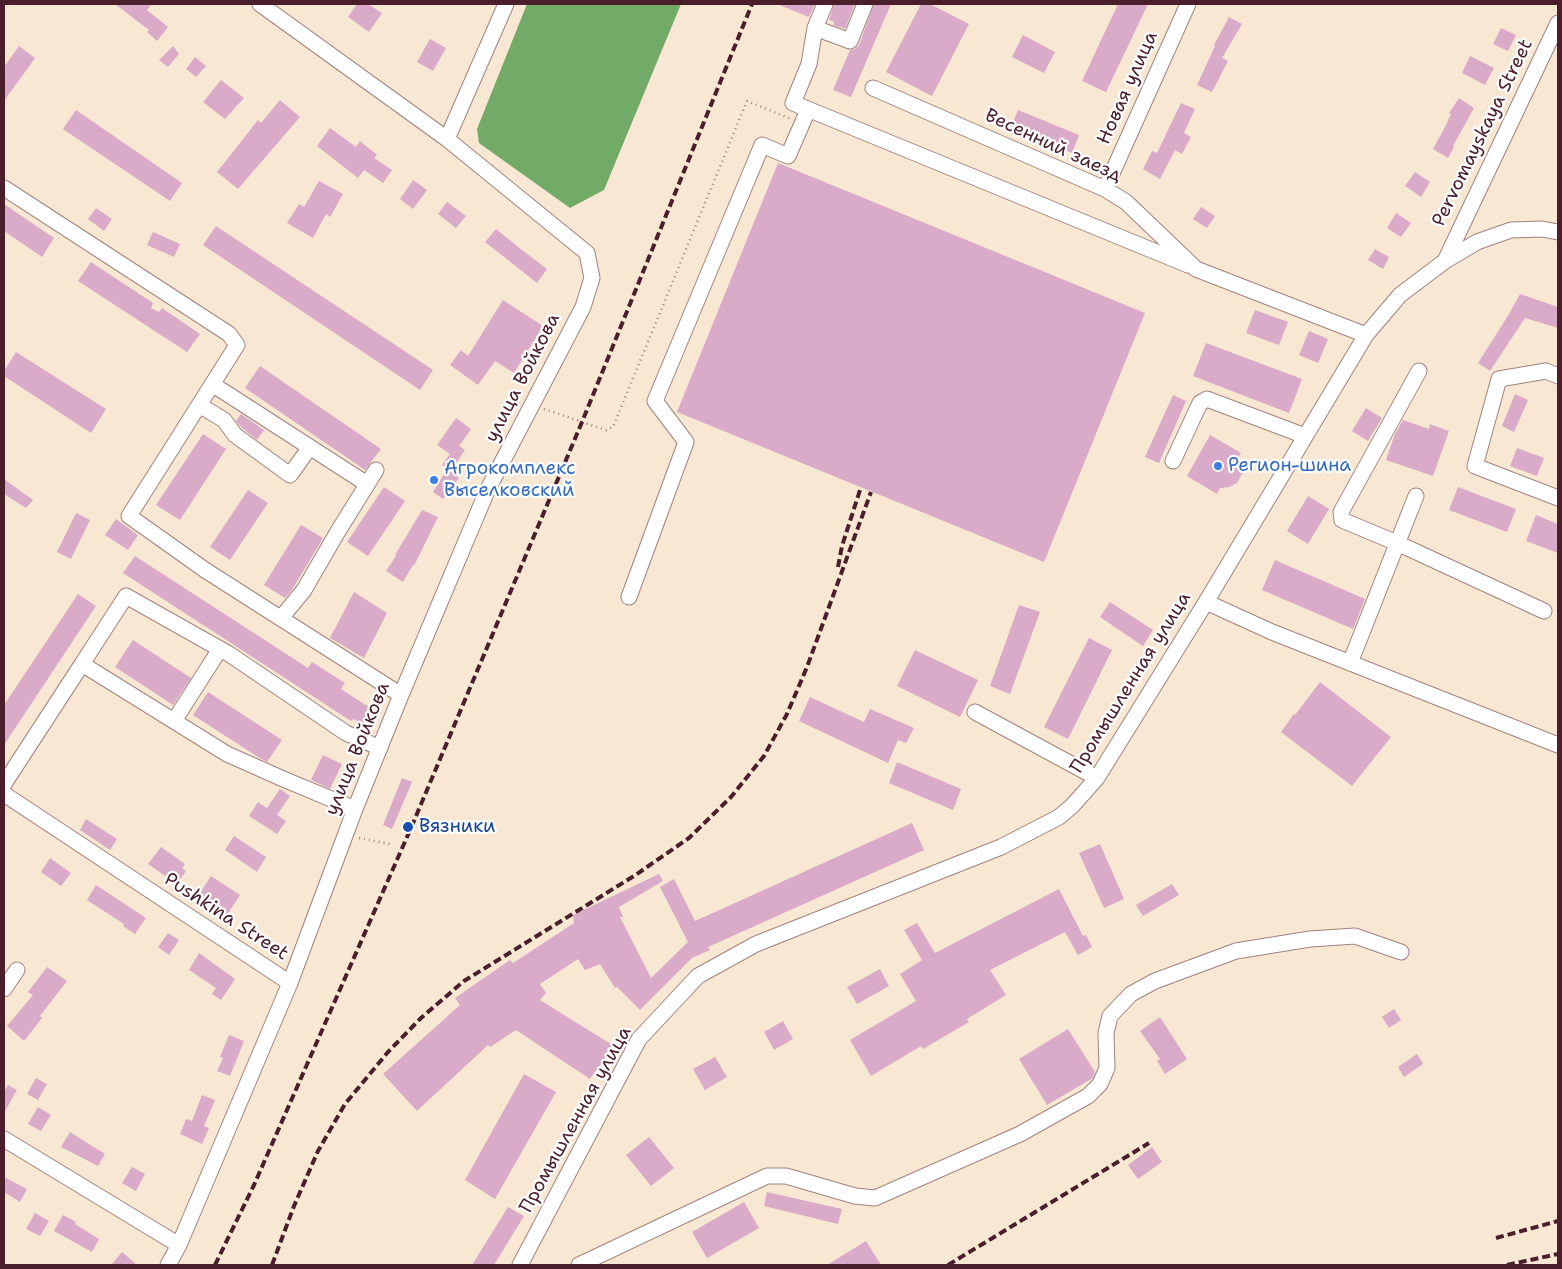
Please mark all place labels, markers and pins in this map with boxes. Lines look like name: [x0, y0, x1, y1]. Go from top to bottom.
place label: Регион-шина: [1228, 455, 1351, 477]
place label: Агрокомплекс Выселковский: [444, 458, 576, 502]
marker: Регион-шина: [1212, 460, 1224, 472]
marker: Агрокомплекс Выселковский: [428, 474, 440, 486]
place label: Вязники: [419, 816, 495, 838]
marker: Вязники: [401, 820, 415, 834]

